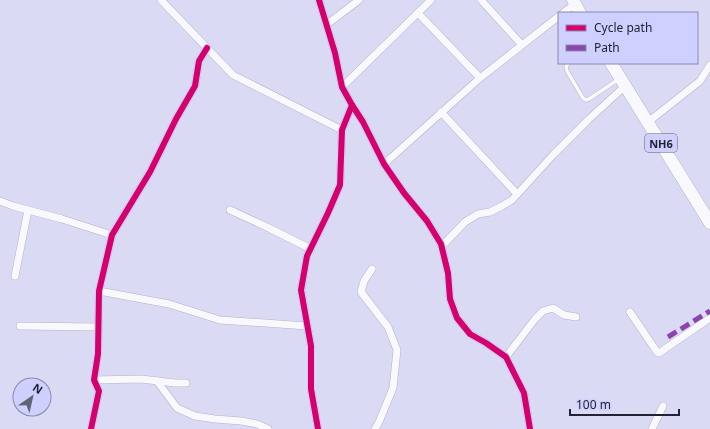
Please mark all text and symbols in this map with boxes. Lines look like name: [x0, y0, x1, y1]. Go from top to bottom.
legend: [558, 12, 698, 64]
text: Cycle path: [594, 19, 652, 36]
text: Path: [594, 39, 620, 56]
road number: NH6: [645, 134, 677, 152]
north arrow: [12, 377, 52, 417]
text: N: [30, 380, 46, 397]
scale bar: [570, 391, 679, 417]
text: 100 m: [576, 396, 611, 413]

